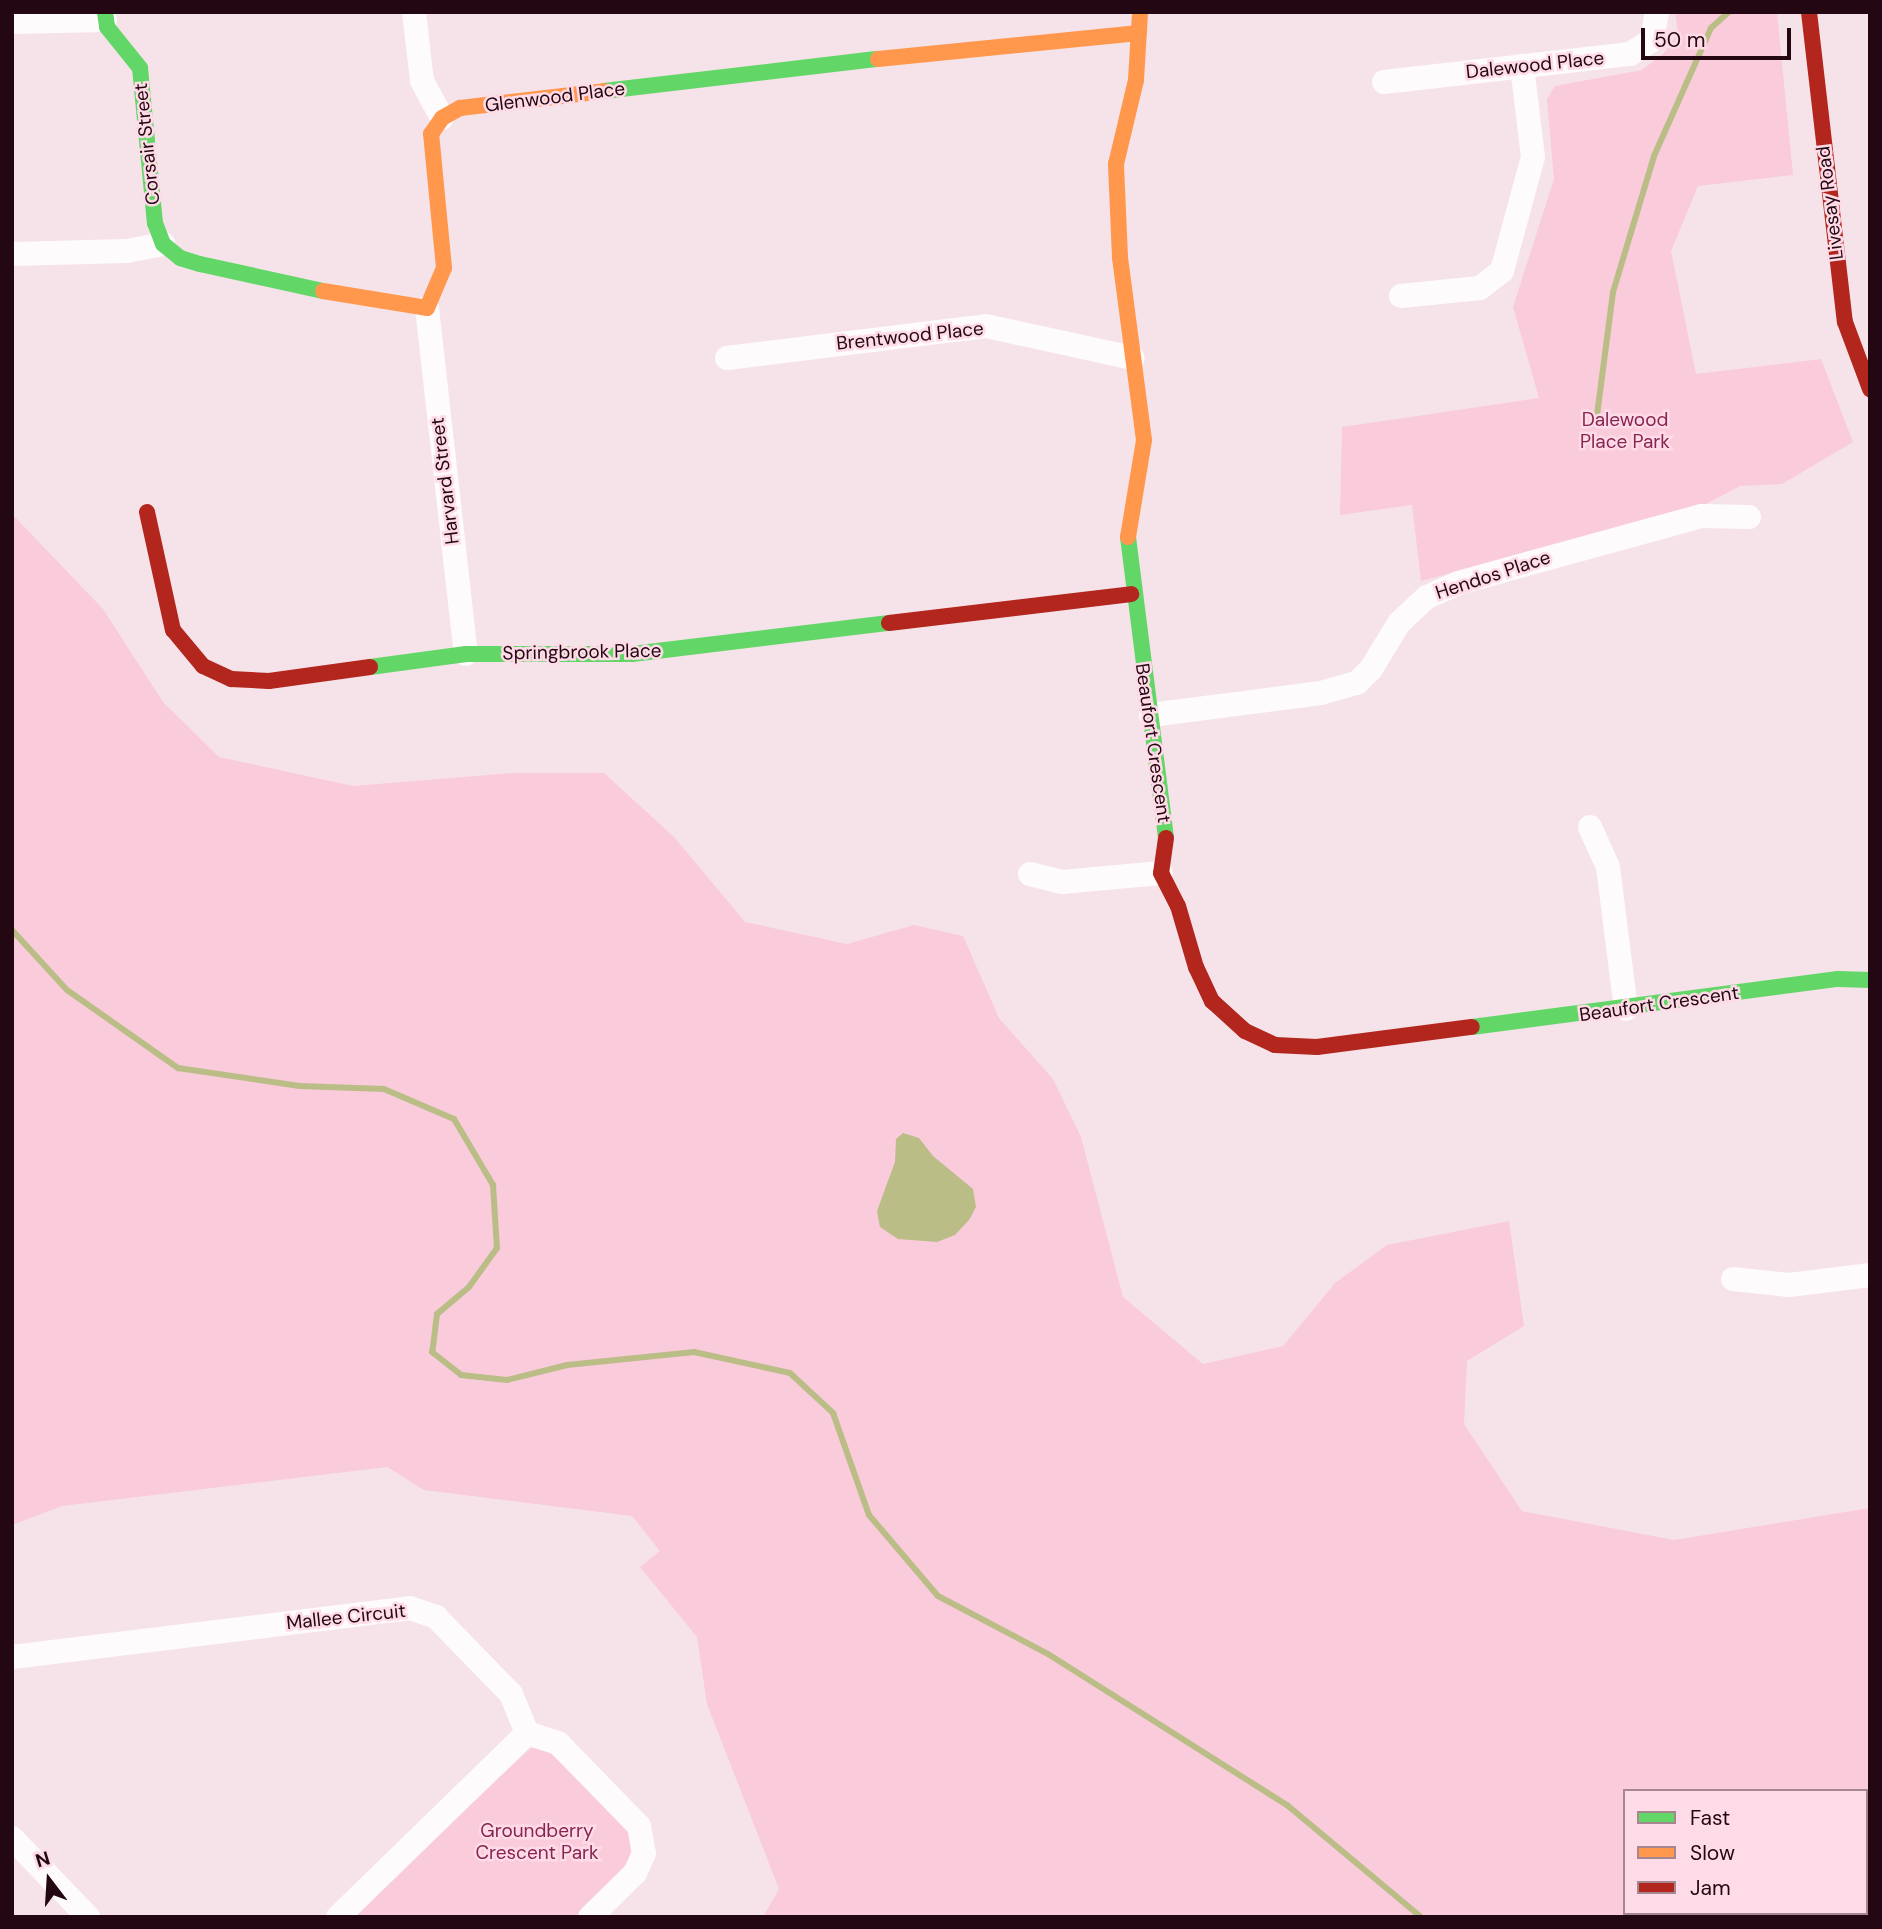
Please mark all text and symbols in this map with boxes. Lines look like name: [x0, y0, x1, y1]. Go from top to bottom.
scale bar: [1644, 14, 1794, 58]
text: 50 m: [1654, 26, 1705, 54]
street label: Dalewood Place: [1465, 46, 1605, 84]
street label: Glenwood Place: [484, 77, 626, 117]
street label: Corsair Street: [129, 82, 165, 206]
street label: Livesay Road: [1812, 145, 1848, 261]
street label: Brentwood Place: [835, 317, 985, 355]
park label: Dalewood Place Park: [1580, 409, 1670, 453]
street label: Harvard Street: [426, 416, 464, 546]
street label: Hendos Place: [1433, 546, 1553, 604]
street label: Springbrook Place: [502, 639, 662, 665]
street label: Beaufort Crescent: [1131, 662, 1175, 824]
street label: Beaufort Crescent: [1578, 982, 1740, 1026]
street label: Mallee Circuit: [285, 1599, 407, 1635]
legend: [1623, 1789, 1868, 1915]
text: Fast: [1690, 1804, 1730, 1832]
park label: Groundberry Crescent Park: [475, 1820, 599, 1864]
text: Slow: [1690, 1839, 1735, 1867]
north arrow: [14, 1845, 84, 1915]
text: N: [32, 1845, 53, 1873]
text: Jam: [1690, 1874, 1731, 1902]

